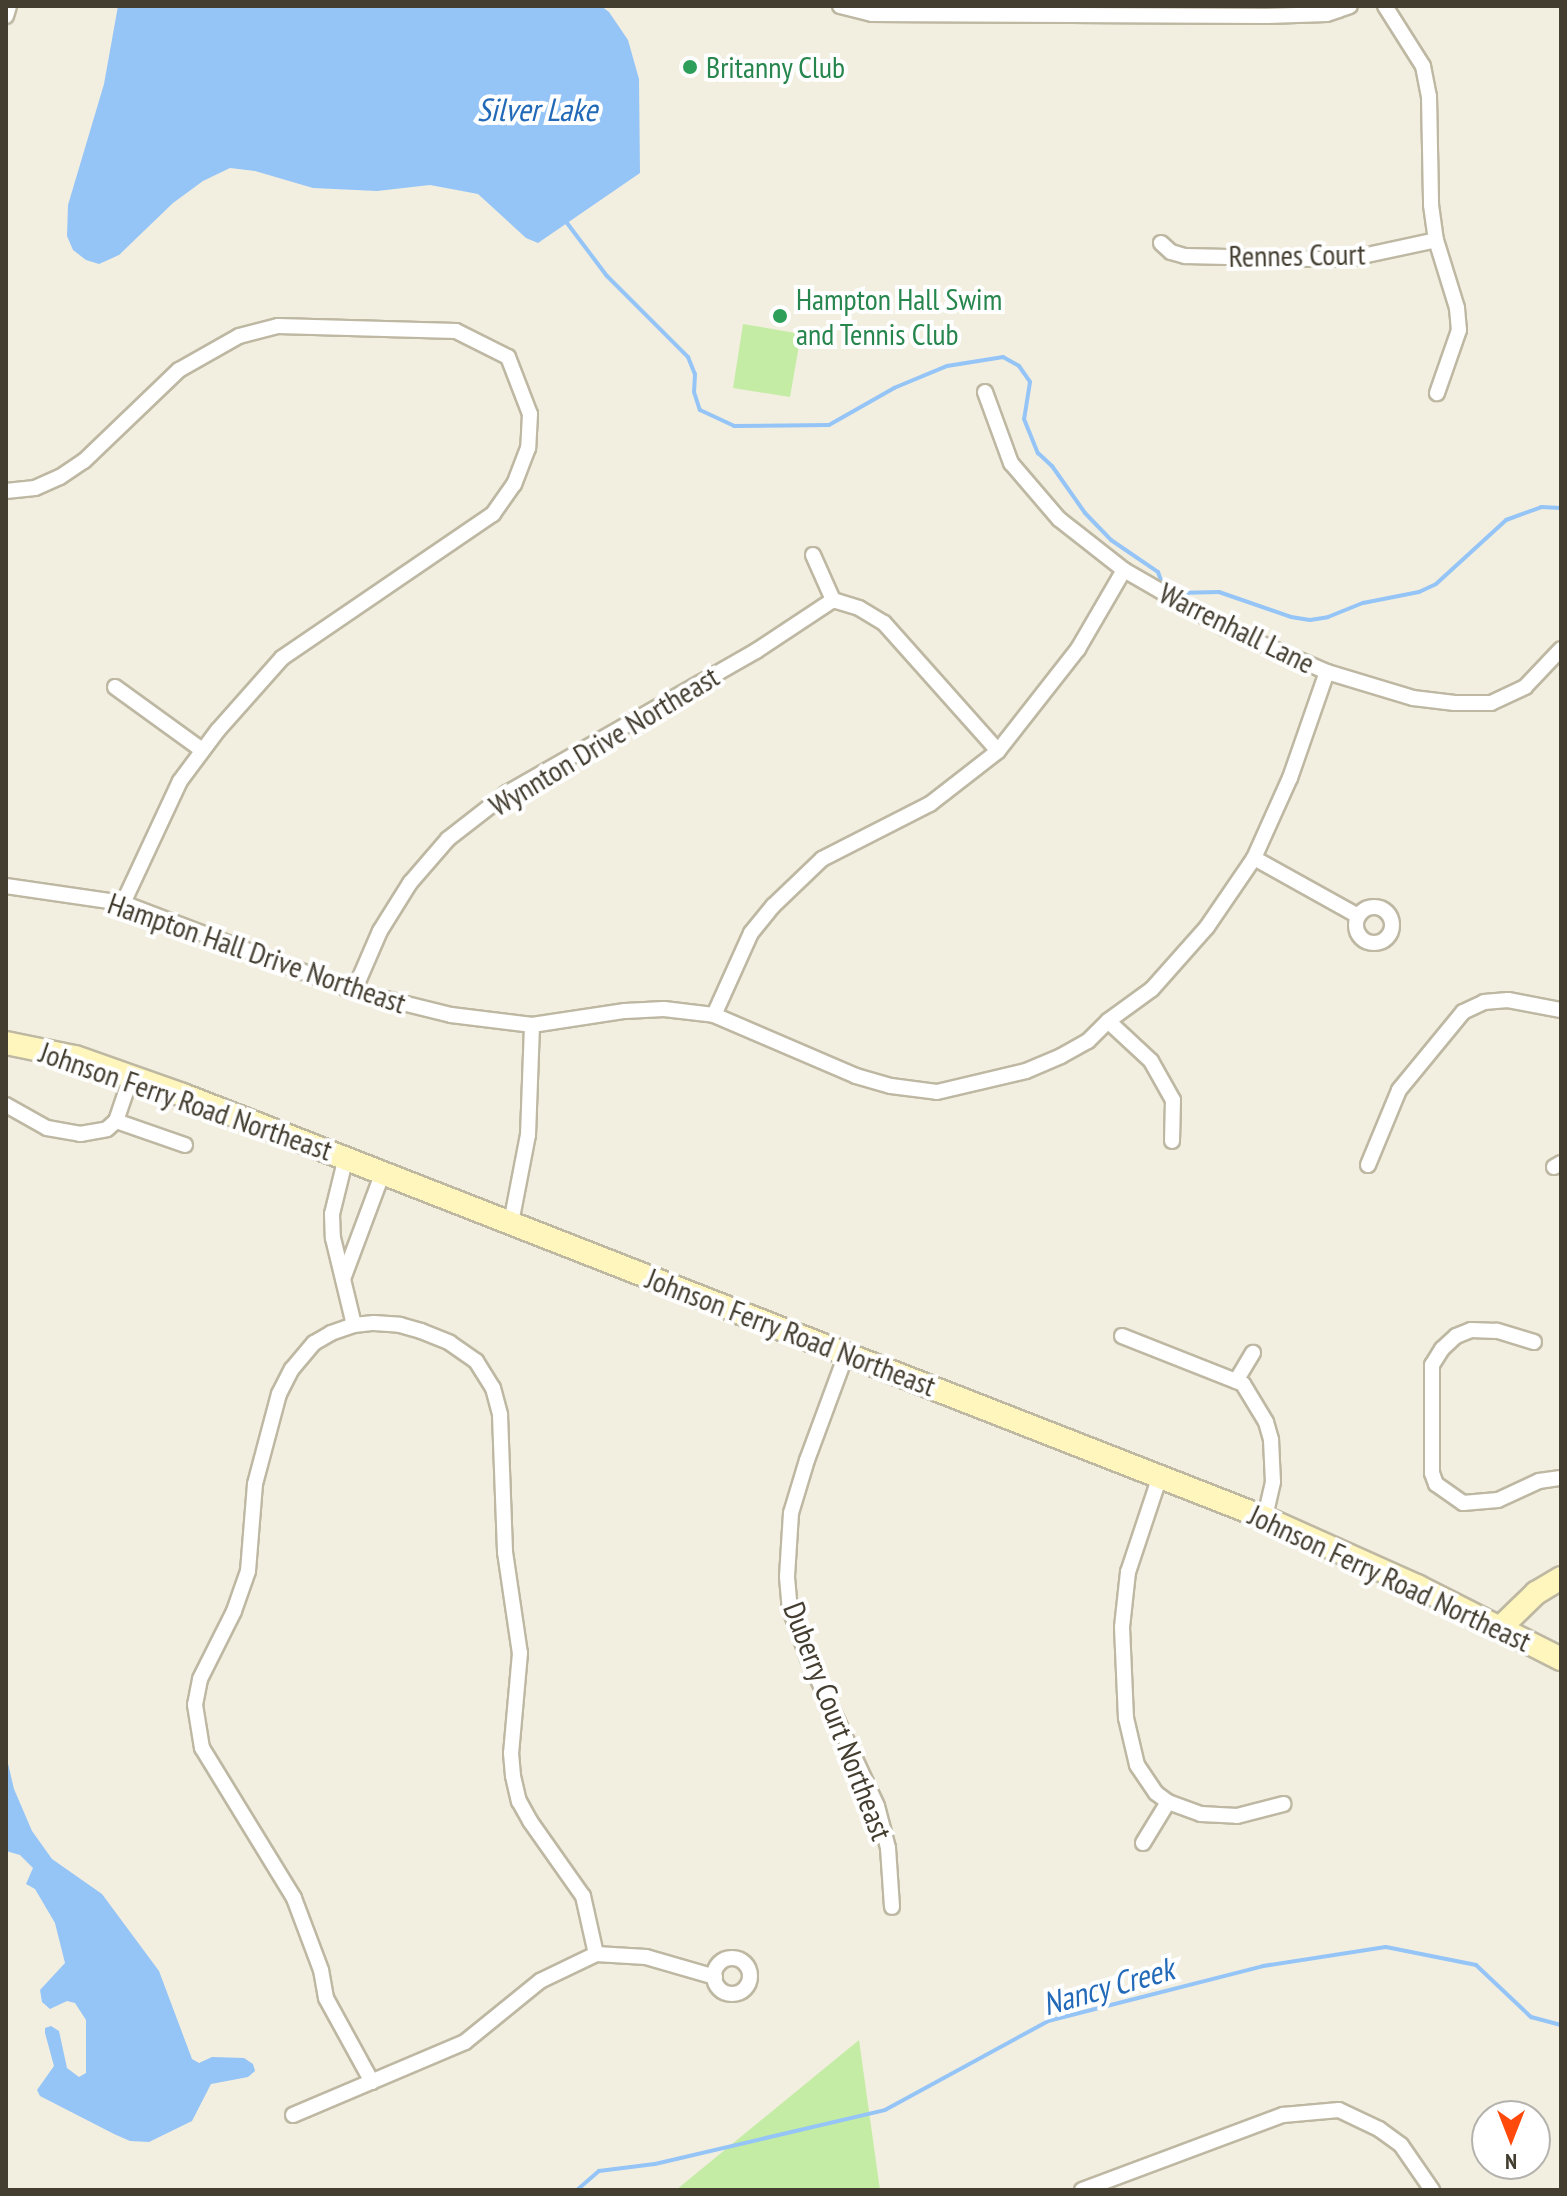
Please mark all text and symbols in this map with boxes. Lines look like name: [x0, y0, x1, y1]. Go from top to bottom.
place label: Britanny Club: [706, 49, 846, 85]
marker: Britanny Club: [681, 58, 699, 76]
water label: Silver Lake: [477, 90, 597, 128]
street label: Rennes Court: [1228, 236, 1366, 274]
place label: Hampton Hall Swim and Tennis Club: [796, 281, 1002, 352]
marker: Hampton Hall Swim and Tennis Club: [771, 307, 789, 325]
street label: Warrenhall Lane: [1153, 575, 1321, 681]
street label: Wynnton Drive Northeast: [483, 658, 725, 824]
street label: Hampton Hall Drive Northeast: [103, 885, 411, 1021]
street label: Johnson Ferry Road Northeast: [35, 1034, 337, 1168]
street label: Johnson Ferry Road Northeast: [641, 1260, 941, 1404]
street label: Johnson Ferry Road Northeast: [1243, 1497, 1537, 1659]
street label: Duberry Court Northeast: [776, 1596, 900, 1846]
water label: Nancy Creek: [1038, 1949, 1178, 2023]
north arrow: [1471, 2100, 1551, 2180]
text: N: [1505, 2148, 1517, 2176]

